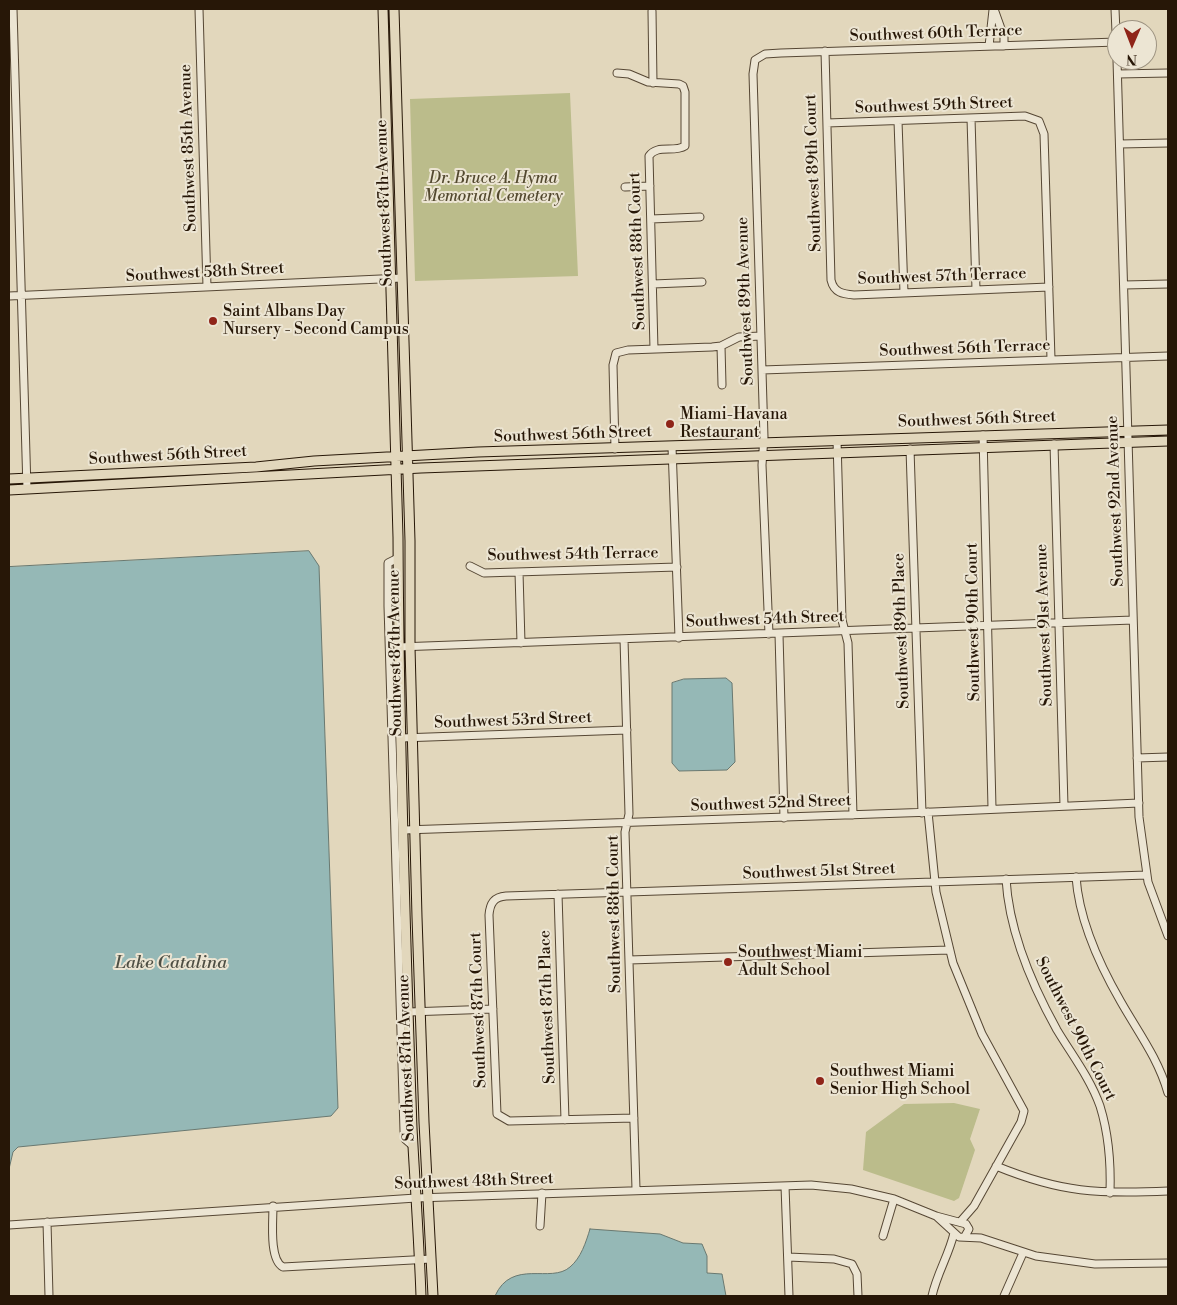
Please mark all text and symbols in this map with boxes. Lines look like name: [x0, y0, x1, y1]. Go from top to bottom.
north arrow: [1107, 20, 1157, 70]
street label: Southwest 60th Terrace: [849, 21, 1023, 47]
text: N: [1126, 50, 1137, 68]
street label: Southwest 85th Avenue: [176, 64, 202, 232]
street label: Southwest 89th Court: [802, 94, 826, 252]
street label: Southwest 59th Street: [855, 94, 1013, 118]
street label: Southwest 87th Avenue: [372, 119, 398, 287]
park label: Dr. Bruce A. Hyma Memorial Cemetery: [423, 169, 563, 207]
street label: Southwest 88th Court: [626, 172, 650, 330]
street label: Southwest 89th Avenue: [733, 216, 759, 386]
street label: Southwest 58th Street: [125, 259, 285, 287]
street label: Southwest 57th Terrace: [857, 264, 1027, 290]
place label: Saint Albans Day Nursery - Second Campus: [223, 302, 409, 340]
marker: Saint Albans Day Nursery - Second Campus: [207, 315, 219, 327]
street label: Southwest 56th Terrace: [879, 336, 1051, 362]
place label: Miami-Havana Restaurant: [680, 405, 788, 443]
street label: Southwest 56th Street: [898, 408, 1056, 432]
street label: Southwest 92nd Avenue: [1103, 415, 1129, 587]
marker: Miami-Havana Restaurant: [664, 418, 676, 430]
street label: Southwest 56th Street: [494, 423, 652, 447]
street label: Southwest 56th Street: [88, 442, 248, 470]
street label: Southwest 90th Court: [963, 542, 985, 702]
street label: Southwest 91st Avenue: [1033, 543, 1057, 707]
street label: Southwest 54th Terrace: [487, 544, 659, 566]
street label: Southwest 89th Place: [890, 553, 914, 709]
street label: Southwest 87th Avenue: [385, 569, 407, 737]
street label: Southwest 54th Street: [685, 608, 845, 632]
street label: Southwest 53rd Street: [434, 709, 592, 733]
street label: Southwest 52nd Street: [690, 792, 852, 816]
street label: Southwest 88th Court: [604, 835, 626, 993]
street label: Southwest 51st Street: [742, 860, 896, 884]
street label: Southwest 87th Place: [536, 930, 560, 1084]
street label: Southwest 87th Court: [467, 932, 491, 1088]
place label: Southwest Miami Adult School: [738, 943, 863, 981]
water label: Lake Catalina: [115, 953, 227, 975]
street label: Southwest 90th Court: [1030, 954, 1120, 1104]
marker: Southwest Miami Adult School: [722, 956, 734, 968]
street label: Southwest 87th Avenue: [394, 974, 420, 1142]
place label: Southwest Miami Senior High School: [830, 1062, 970, 1100]
marker: Southwest Miami Senior High School: [814, 1075, 826, 1087]
street label: Southwest 48th Street: [394, 1170, 554, 1194]

